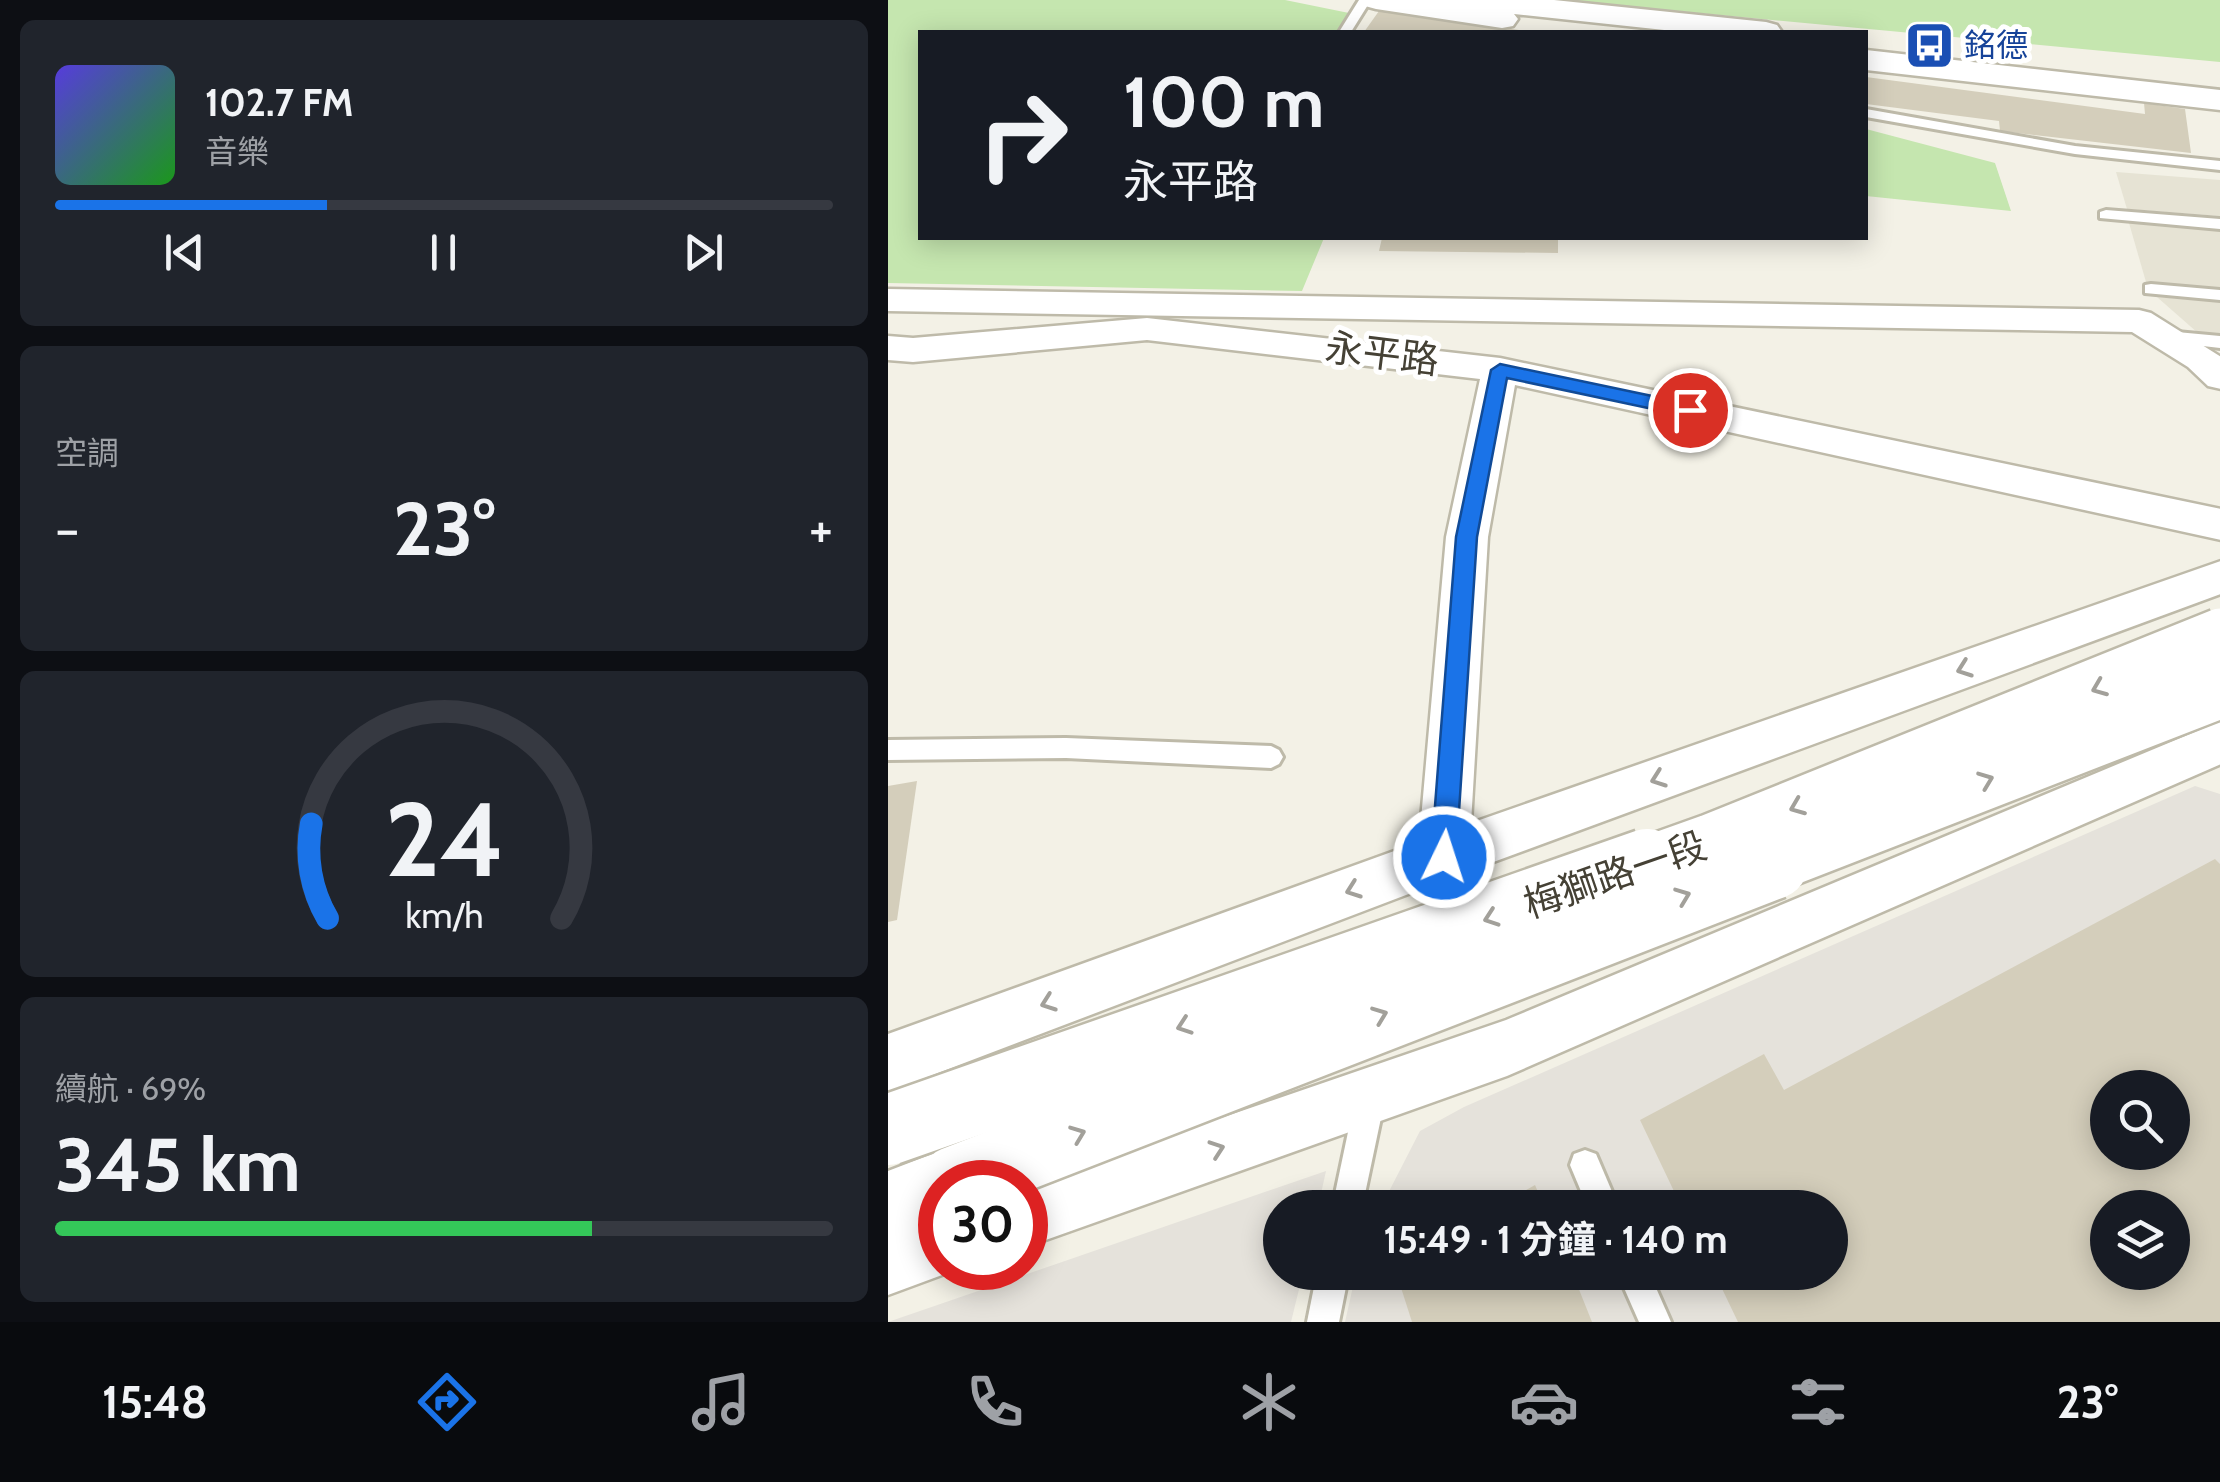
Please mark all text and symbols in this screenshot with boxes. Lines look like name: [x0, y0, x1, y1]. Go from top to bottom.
bus stop icon: 銘德: [1903, 19, 1955, 71]
place label: 銘德: [1964, 25, 2028, 64]
text: 100 m: [1123, 59, 1324, 145]
icon: right: [958, 70, 1088, 200]
text: 102.7 FM: [205, 79, 353, 126]
text: 音樂: [205, 132, 269, 171]
text: 永平路: [1123, 154, 1258, 208]
icon: previous: [157, 225, 212, 280]
icon: pause: [416, 225, 471, 280]
icon: next: [676, 225, 731, 280]
street label: 永平路: [1323, 323, 1442, 384]
pin: [1648, 368, 1733, 453]
icon: arrive: [1663, 383, 1718, 438]
text: 空調: [55, 433, 119, 472]
text: 23°: [393, 483, 495, 574]
text: −: [55, 495, 79, 562]
text: +: [809, 495, 833, 562]
one-way arrow: [1957, 657, 1974, 678]
one-way arrow: [2091, 676, 2108, 696]
one-way arrow: [1651, 767, 1668, 788]
one-way arrow: [1976, 772, 1994, 792]
text: 24: [384, 776, 504, 902]
one-way arrow: [1789, 796, 1806, 816]
position arrow: [1392, 805, 1496, 909]
street label: 梅獅路一段: [1517, 821, 1712, 928]
one-way arrow: [1345, 879, 1363, 899]
one-way arrow: [1673, 888, 1690, 908]
text: km/h: [405, 894, 483, 937]
one-way arrow: [1484, 907, 1501, 927]
one-way arrow: [1041, 991, 1058, 1012]
one-way arrow: [1370, 1007, 1388, 1027]
one-way arrow: [1177, 1014, 1194, 1035]
text: 續航 · 69%: [55, 1069, 206, 1108]
map controls: [2090, 1070, 2190, 1290]
button: search: [2090, 1070, 2190, 1170]
text: 345 km: [55, 1119, 301, 1210]
one-way arrow: [1068, 1125, 1085, 1146]
one-way arrow: [1207, 1141, 1224, 1161]
speed limit sign: 30: [918, 1160, 1048, 1290]
button: layers: [2090, 1190, 2190, 1290]
text: 15:49 · 1 分鐘 · 140 m: [1383, 1216, 1728, 1263]
icon: directions: [412, 1367, 482, 1437]
icon: music: [686, 1367, 756, 1437]
icon: phone: [960, 1367, 1030, 1437]
icon: climate: [1234, 1367, 1304, 1437]
icon: car: [1509, 1367, 1579, 1437]
icon: filters: [1783, 1367, 1853, 1437]
text: 15:48: [102, 1375, 208, 1429]
text: 23°: [2057, 1375, 2118, 1429]

